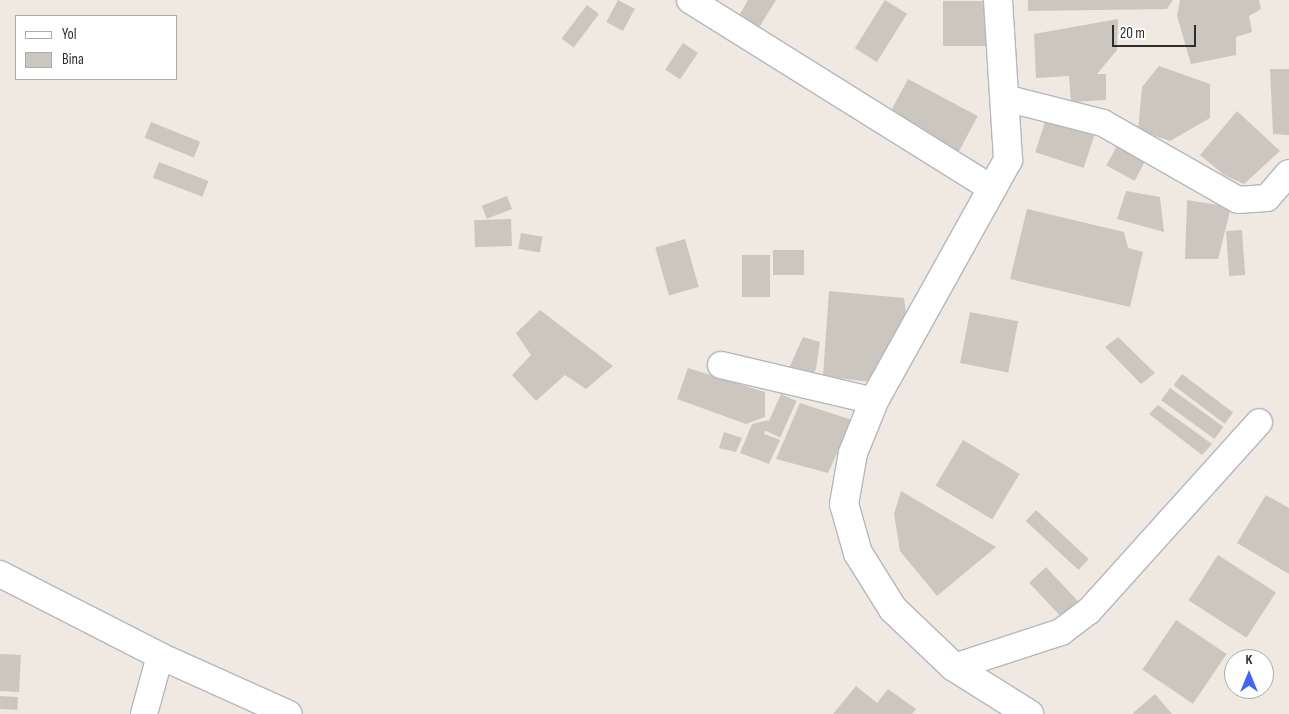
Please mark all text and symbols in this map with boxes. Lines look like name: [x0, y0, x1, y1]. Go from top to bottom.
legend: [15, 15, 178, 80]
scale bar: [1114, 15, 1198, 47]
text: 20 m: [1120, 24, 1145, 43]
text: Yol: [62, 25, 77, 44]
text: Bina: [62, 50, 84, 69]
north arrow: [1224, 649, 1274, 699]
text: K: [1246, 651, 1252, 668]

